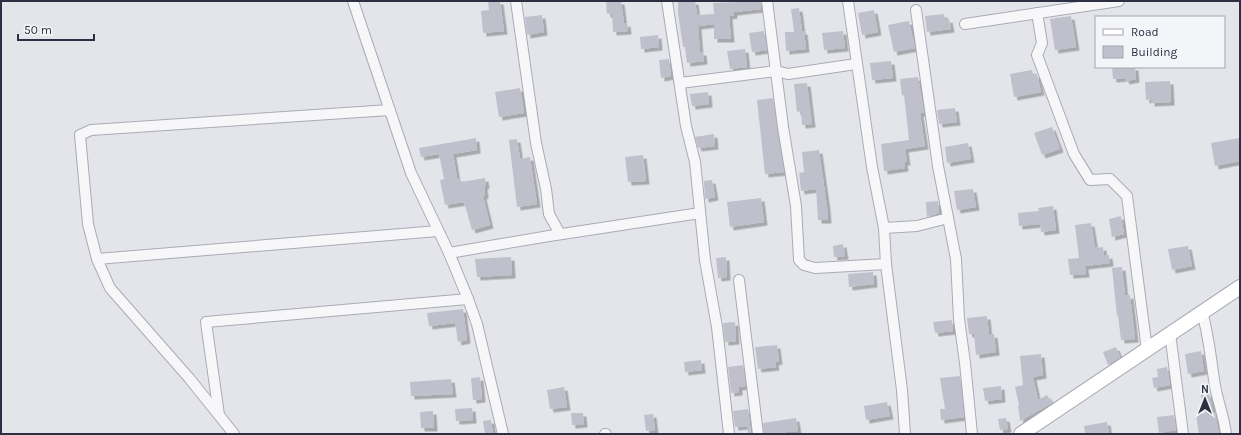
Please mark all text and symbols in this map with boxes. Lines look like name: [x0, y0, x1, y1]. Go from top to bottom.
scale bar: [18, 16, 94, 42]
legend: [1095, 16, 1225, 68]
text: 50 m: [24, 23, 52, 37]
text: Road: [1131, 25, 1159, 39]
text: Building: [1131, 45, 1178, 59]
north arrow: [1185, 379, 1225, 419]
text: N: [1201, 383, 1209, 396]

